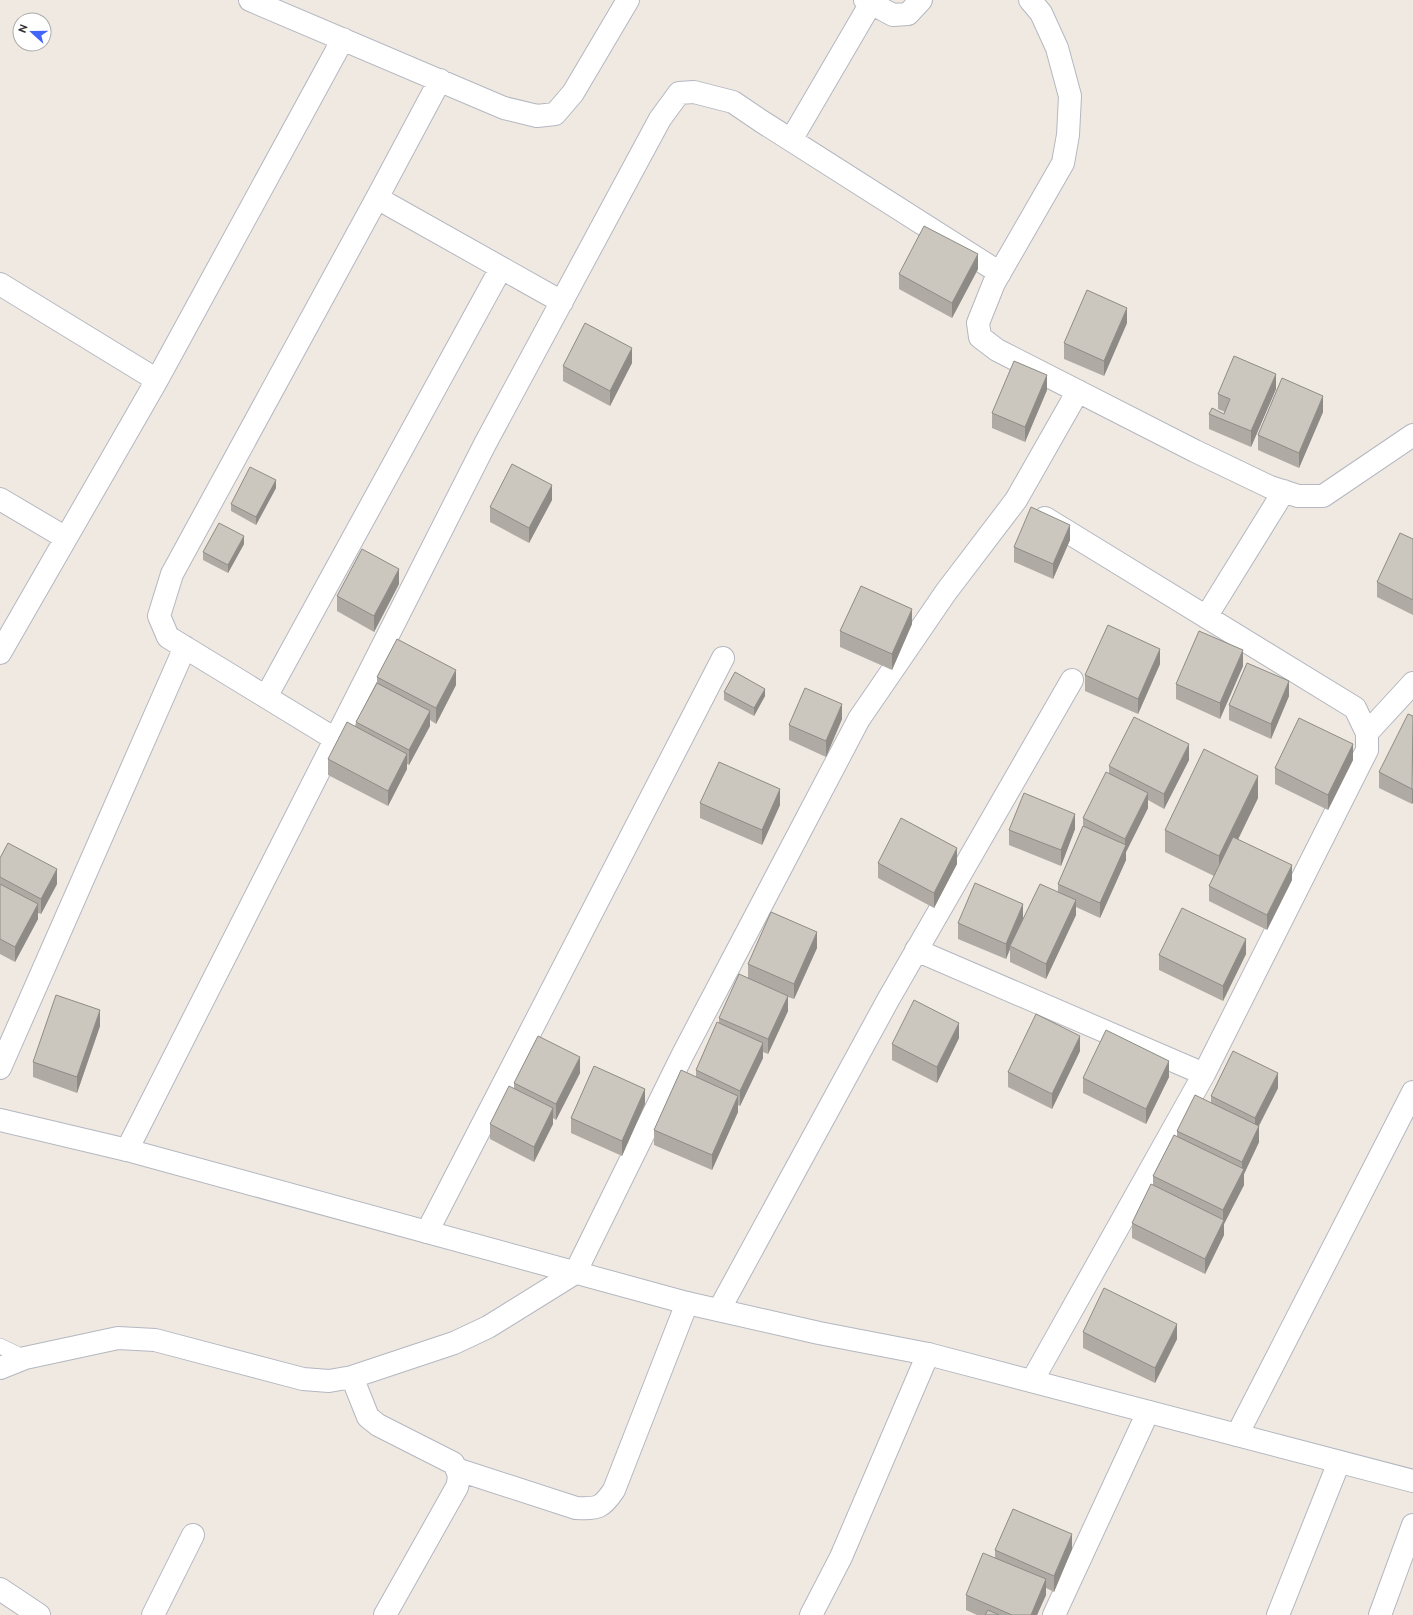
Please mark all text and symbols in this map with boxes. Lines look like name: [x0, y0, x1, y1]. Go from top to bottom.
north arrow: [12, 12, 52, 52]
text: N: [16, 22, 30, 34]

